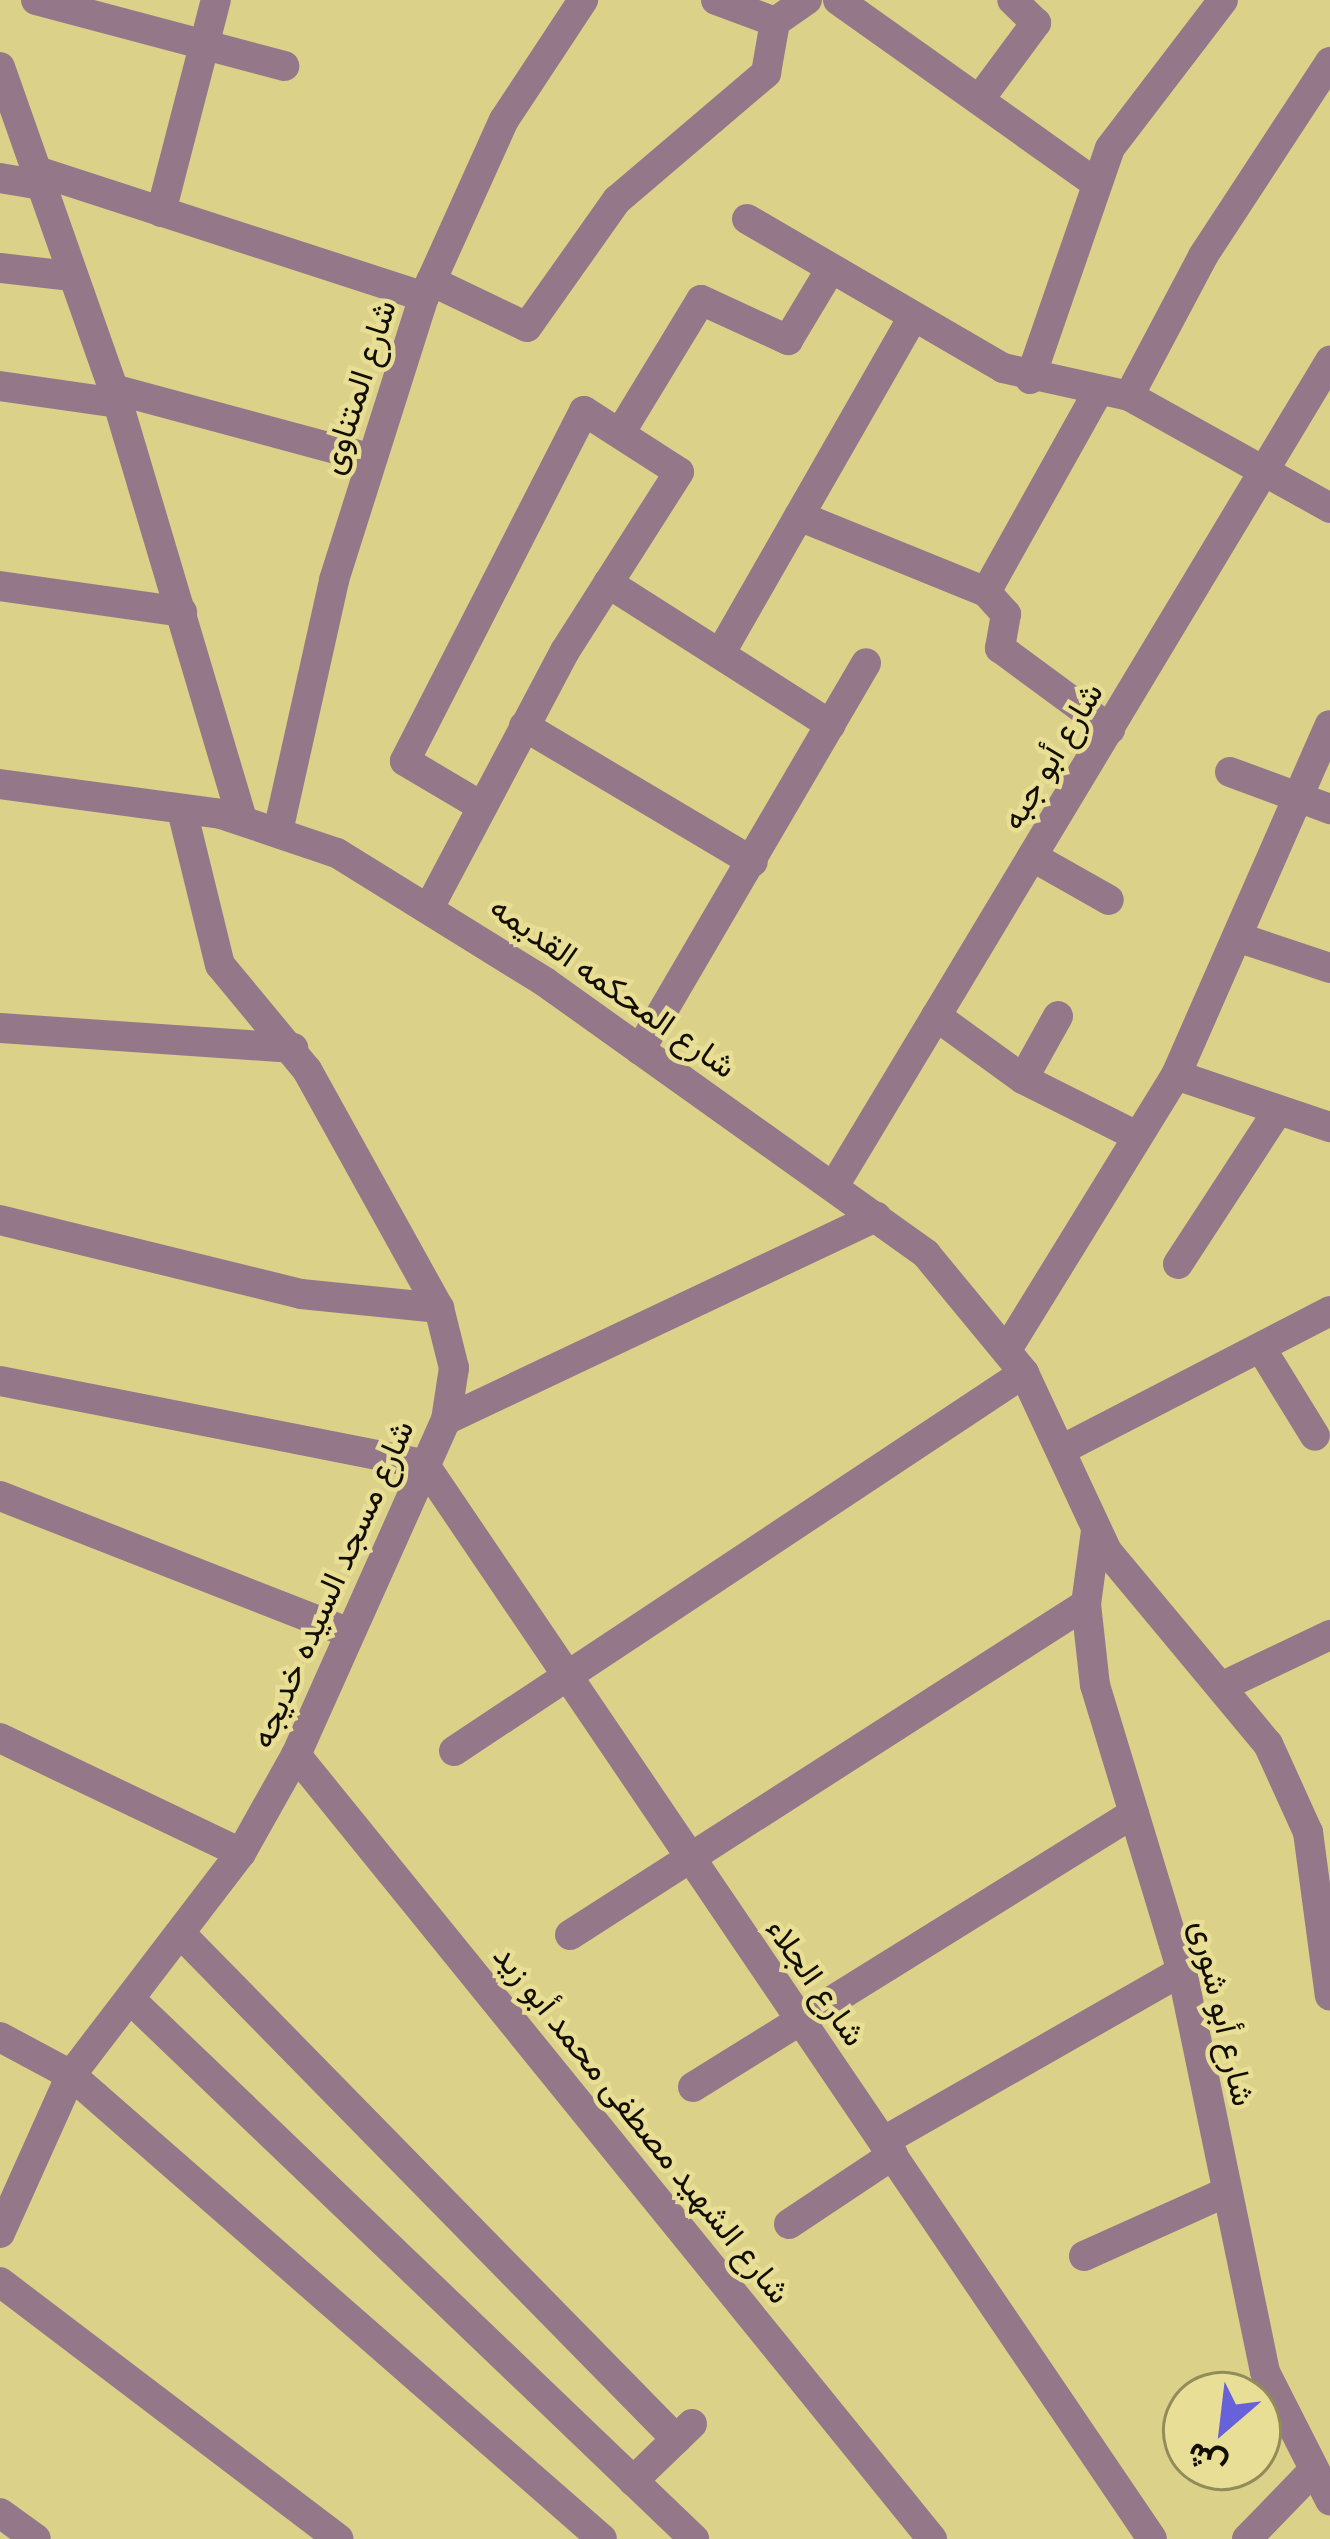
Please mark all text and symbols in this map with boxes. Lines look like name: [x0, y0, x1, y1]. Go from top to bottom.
street label: شارع المتناوى: [311, 295, 405, 479]
street label: شارع أبو جبه: [993, 675, 1111, 837]
street label: شارع المحكمه القديمه: [482, 887, 744, 1087]
street label: شارع مسجد السيده خديجه: [242, 1414, 422, 1754]
street label: شارع الجلاء: [758, 1910, 874, 2054]
street label: شارع أبو شورى: [1182, 1916, 1264, 2110]
street label: شارع الشهيد مصطفى محمد أبو زيد: [485, 1937, 799, 2311]
north arrow: [1162, 2371, 1282, 2491]
text: ش: [1179, 2433, 1233, 2488]

